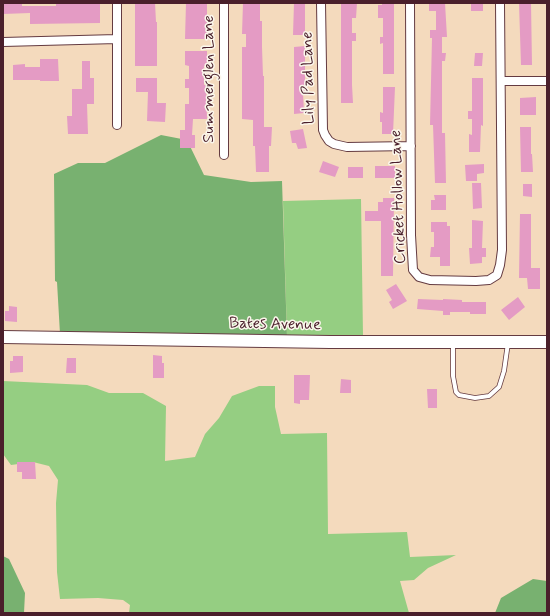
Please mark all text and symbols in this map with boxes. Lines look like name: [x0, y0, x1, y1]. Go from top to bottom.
street label: Summerglen Lane: [200, 15, 220, 143]
street label: Lily Pad Lane: [299, 31, 319, 125]
street label: Cricket Hollow Lane: [387, 130, 411, 264]
street label: Bates Avenue: [229, 315, 321, 335]

